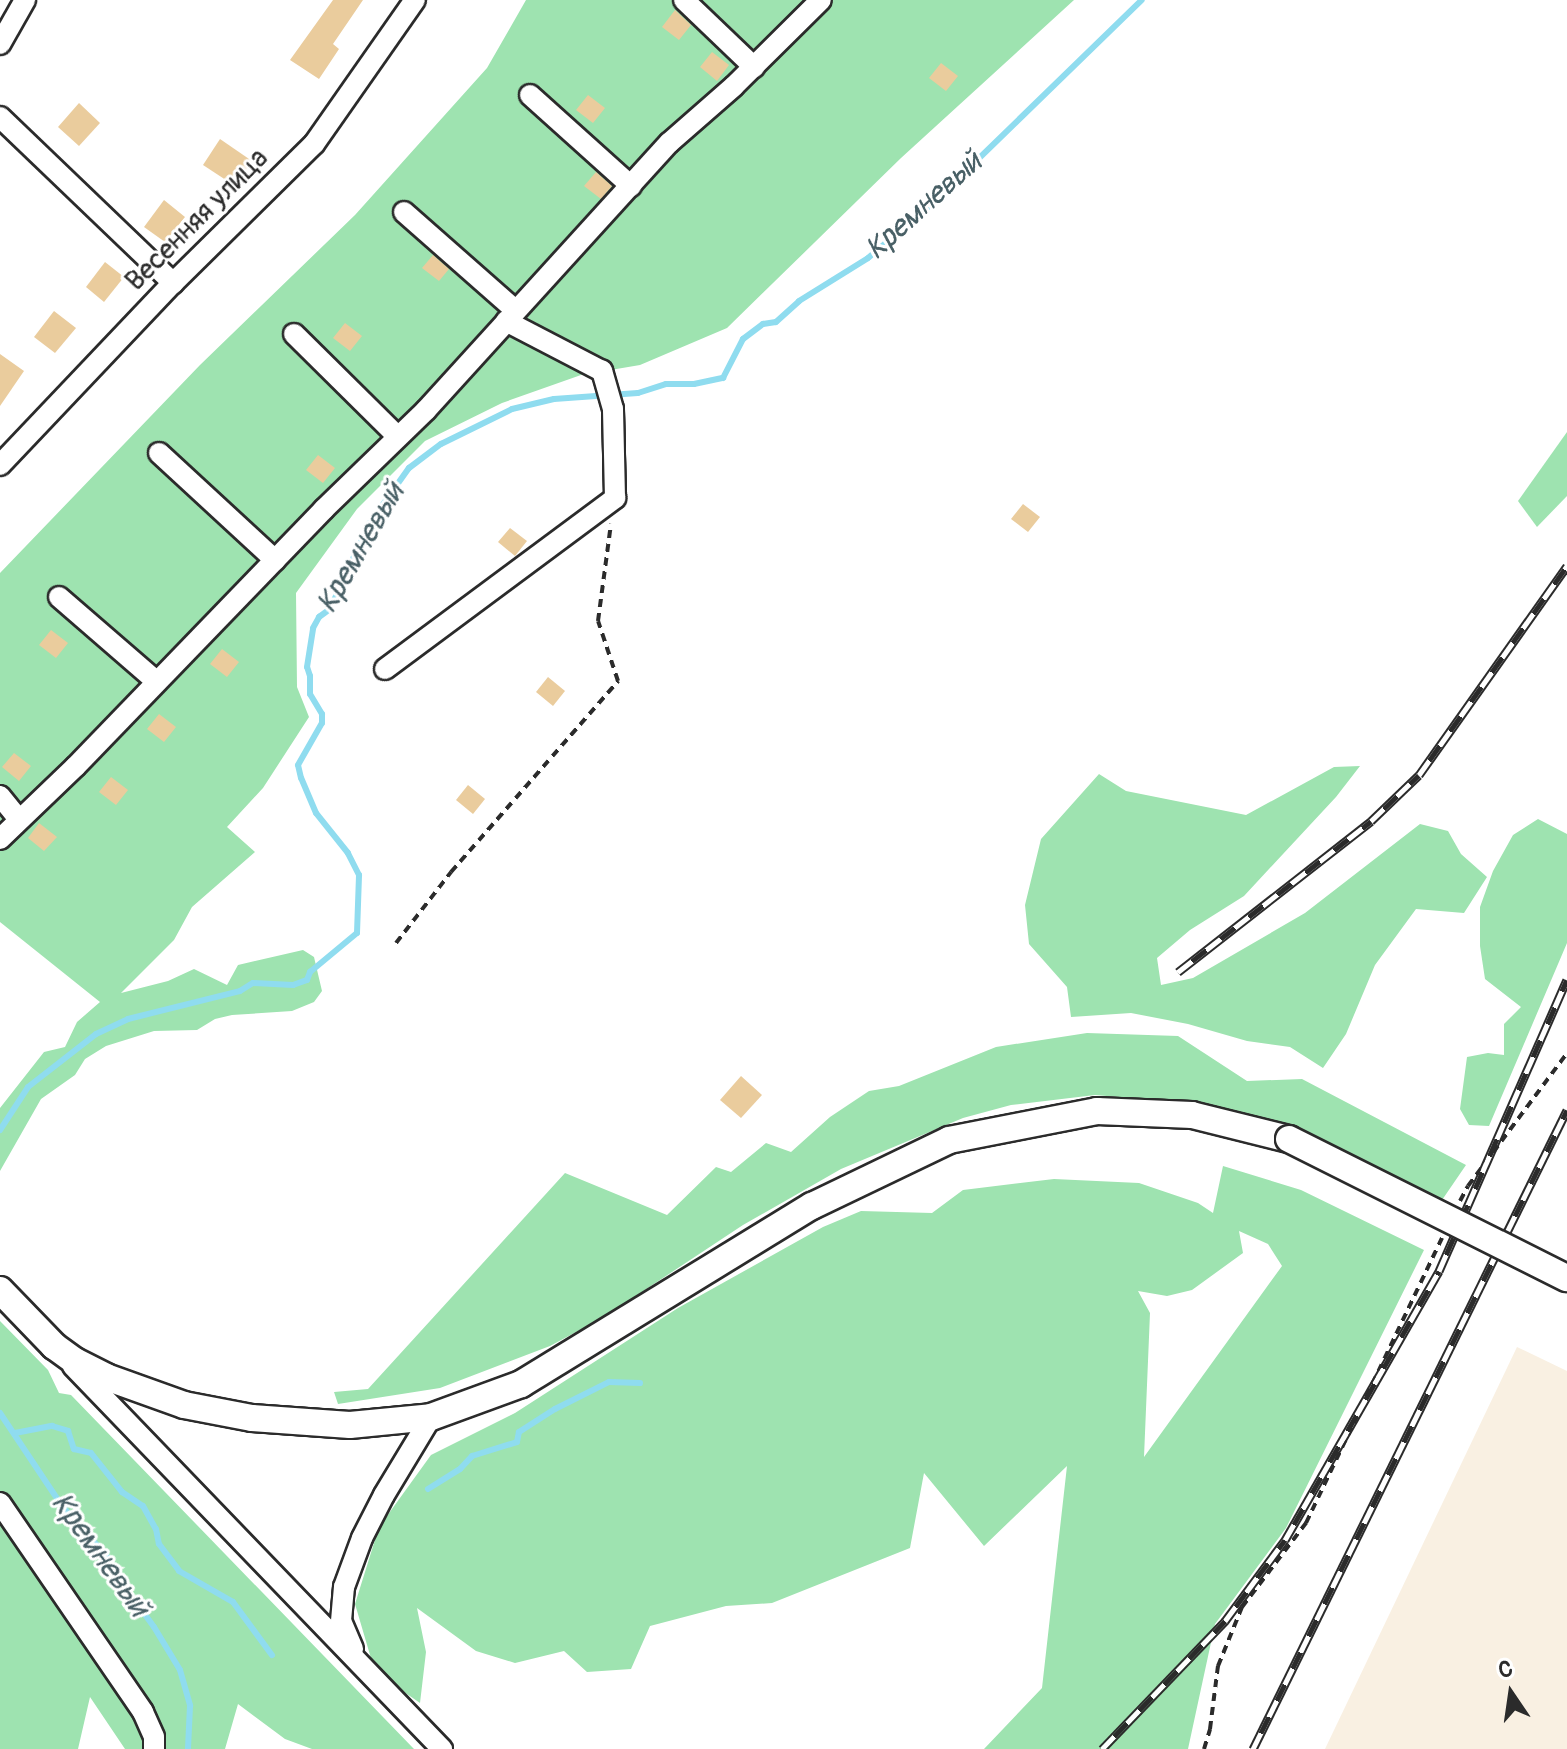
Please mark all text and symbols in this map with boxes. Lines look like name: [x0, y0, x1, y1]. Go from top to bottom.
street label: Весенняя улица: [119, 142, 275, 298]
water label: Кремневый: [858, 144, 990, 268]
water label: Кремневый: [309, 477, 413, 619]
water label: Кремневый: [43, 1486, 157, 1624]
north arrow: [1471, 1653, 1551, 1733]
text: С: [1496, 1654, 1515, 1685]

